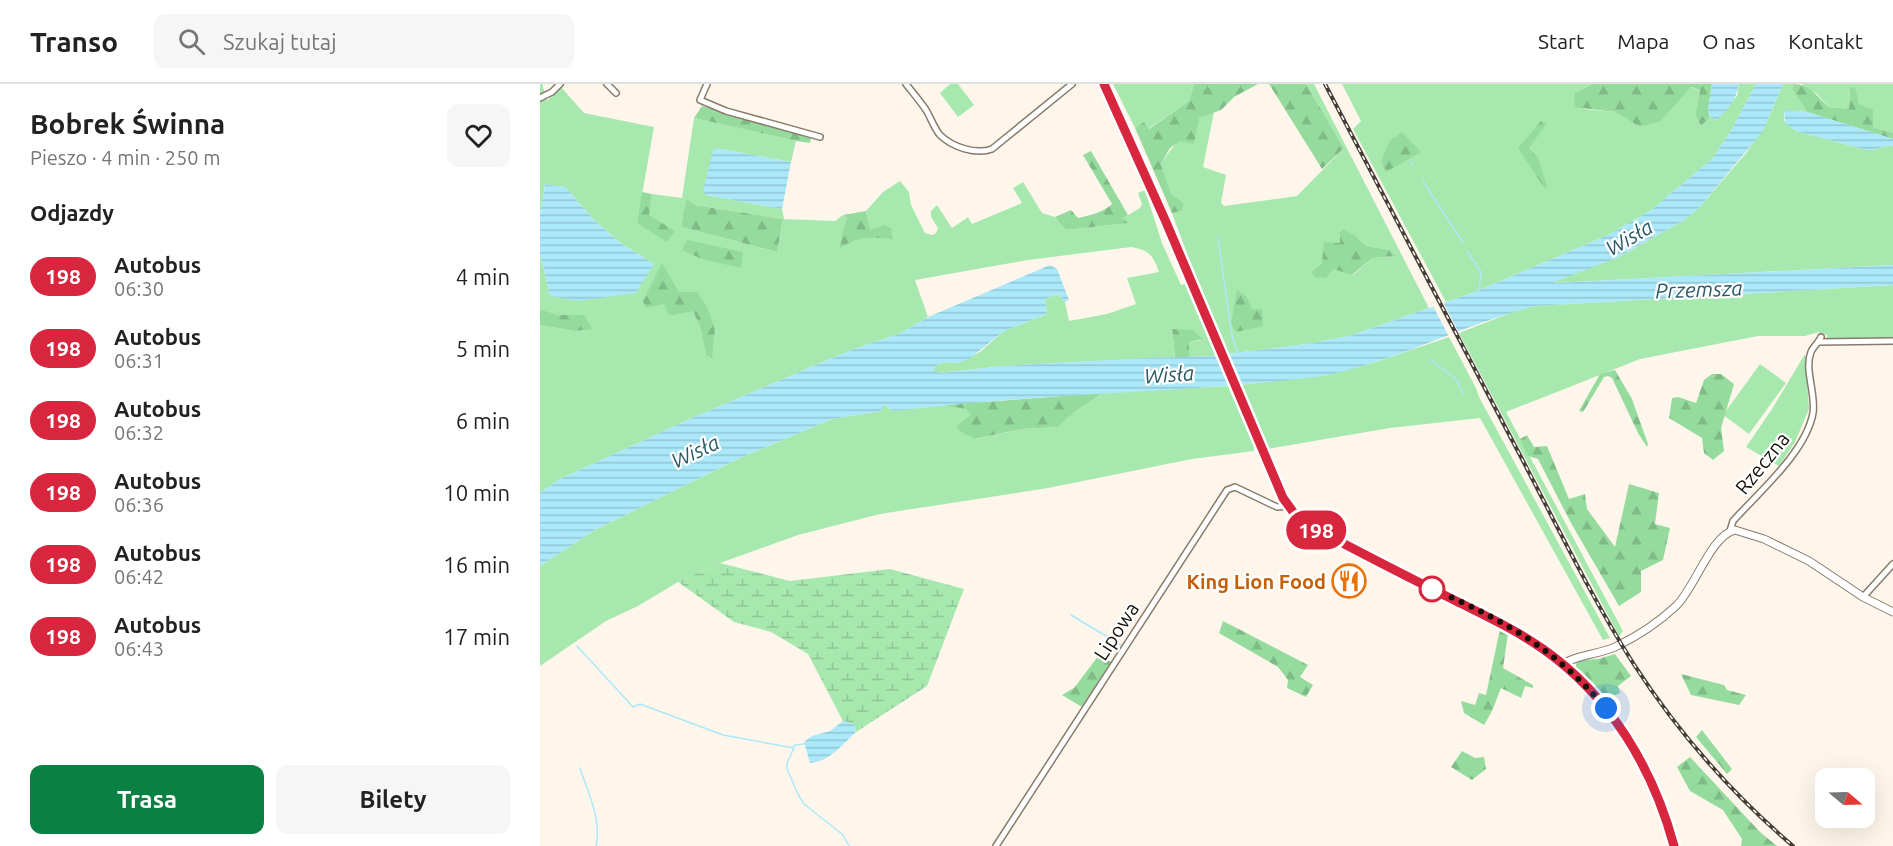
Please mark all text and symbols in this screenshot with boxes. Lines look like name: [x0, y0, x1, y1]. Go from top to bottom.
search box: [154, 14, 574, 68]
icon: search: [175, 25, 208, 58]
text: Transo: [30, 26, 118, 57]
text: Szukaj tutaj: [223, 29, 337, 54]
text: Start: [1538, 29, 1584, 53]
text: Mapa: [1617, 29, 1669, 53]
text: O nas: [1702, 29, 1755, 53]
text: Kontakt: [1788, 29, 1863, 53]
button: heart: [447, 104, 510, 167]
text: Bobrek Świnna: [30, 108, 225, 139]
text: Pieszo · 4 min · 250 m: [30, 146, 220, 169]
text: Odjazdy: [30, 200, 114, 225]
water label: Wisła: [1601, 214, 1657, 260]
text: Autobus: [114, 252, 201, 277]
text: 198: [45, 264, 81, 288]
text: 4 min: [456, 264, 510, 289]
water label: Przemsza: [1655, 275, 1743, 303]
text: 06:30: [114, 277, 164, 300]
text: Autobus: [114, 324, 201, 349]
text: 198: [45, 336, 81, 360]
text: 5 min: [456, 336, 510, 361]
text: 06:31: [114, 349, 164, 372]
water label: Wisła: [1143, 360, 1195, 388]
text: Autobus: [114, 396, 201, 421]
text: 198: [45, 408, 81, 432]
text: 6 min: [456, 408, 510, 433]
text: 06:32: [114, 421, 164, 444]
street label: Rzeczna: [1730, 427, 1794, 499]
water label: Wisła: [667, 430, 723, 472]
text: Autobus: [114, 468, 201, 493]
text: 198: [45, 480, 81, 504]
text: 10 min: [443, 480, 510, 505]
text: 06:36: [114, 493, 164, 516]
line badge: 198: [1282, 510, 1350, 550]
text: 198: [1298, 518, 1334, 542]
text: Autobus: [114, 540, 201, 565]
text: 198: [45, 552, 81, 576]
text: 16 min: [443, 552, 510, 577]
restaurant icon: King Lion Food: [1331, 563, 1367, 599]
text: 06:42: [114, 565, 164, 588]
place label: King Lion Food: [1186, 570, 1326, 593]
unlabelled marker: [1419, 576, 1445, 602]
street label: Lipowa: [1089, 598, 1143, 664]
text: Autobus: [114, 612, 201, 637]
text: 198: [45, 624, 81, 648]
text: 17 min: [443, 624, 510, 649]
text: 06:43: [114, 637, 164, 660]
your location: [1591, 693, 1621, 723]
button: Trasa: [30, 765, 264, 834]
button: Bilety: [276, 765, 510, 834]
north arrow: [1815, 768, 1875, 828]
map controls: [1815, 768, 1875, 828]

